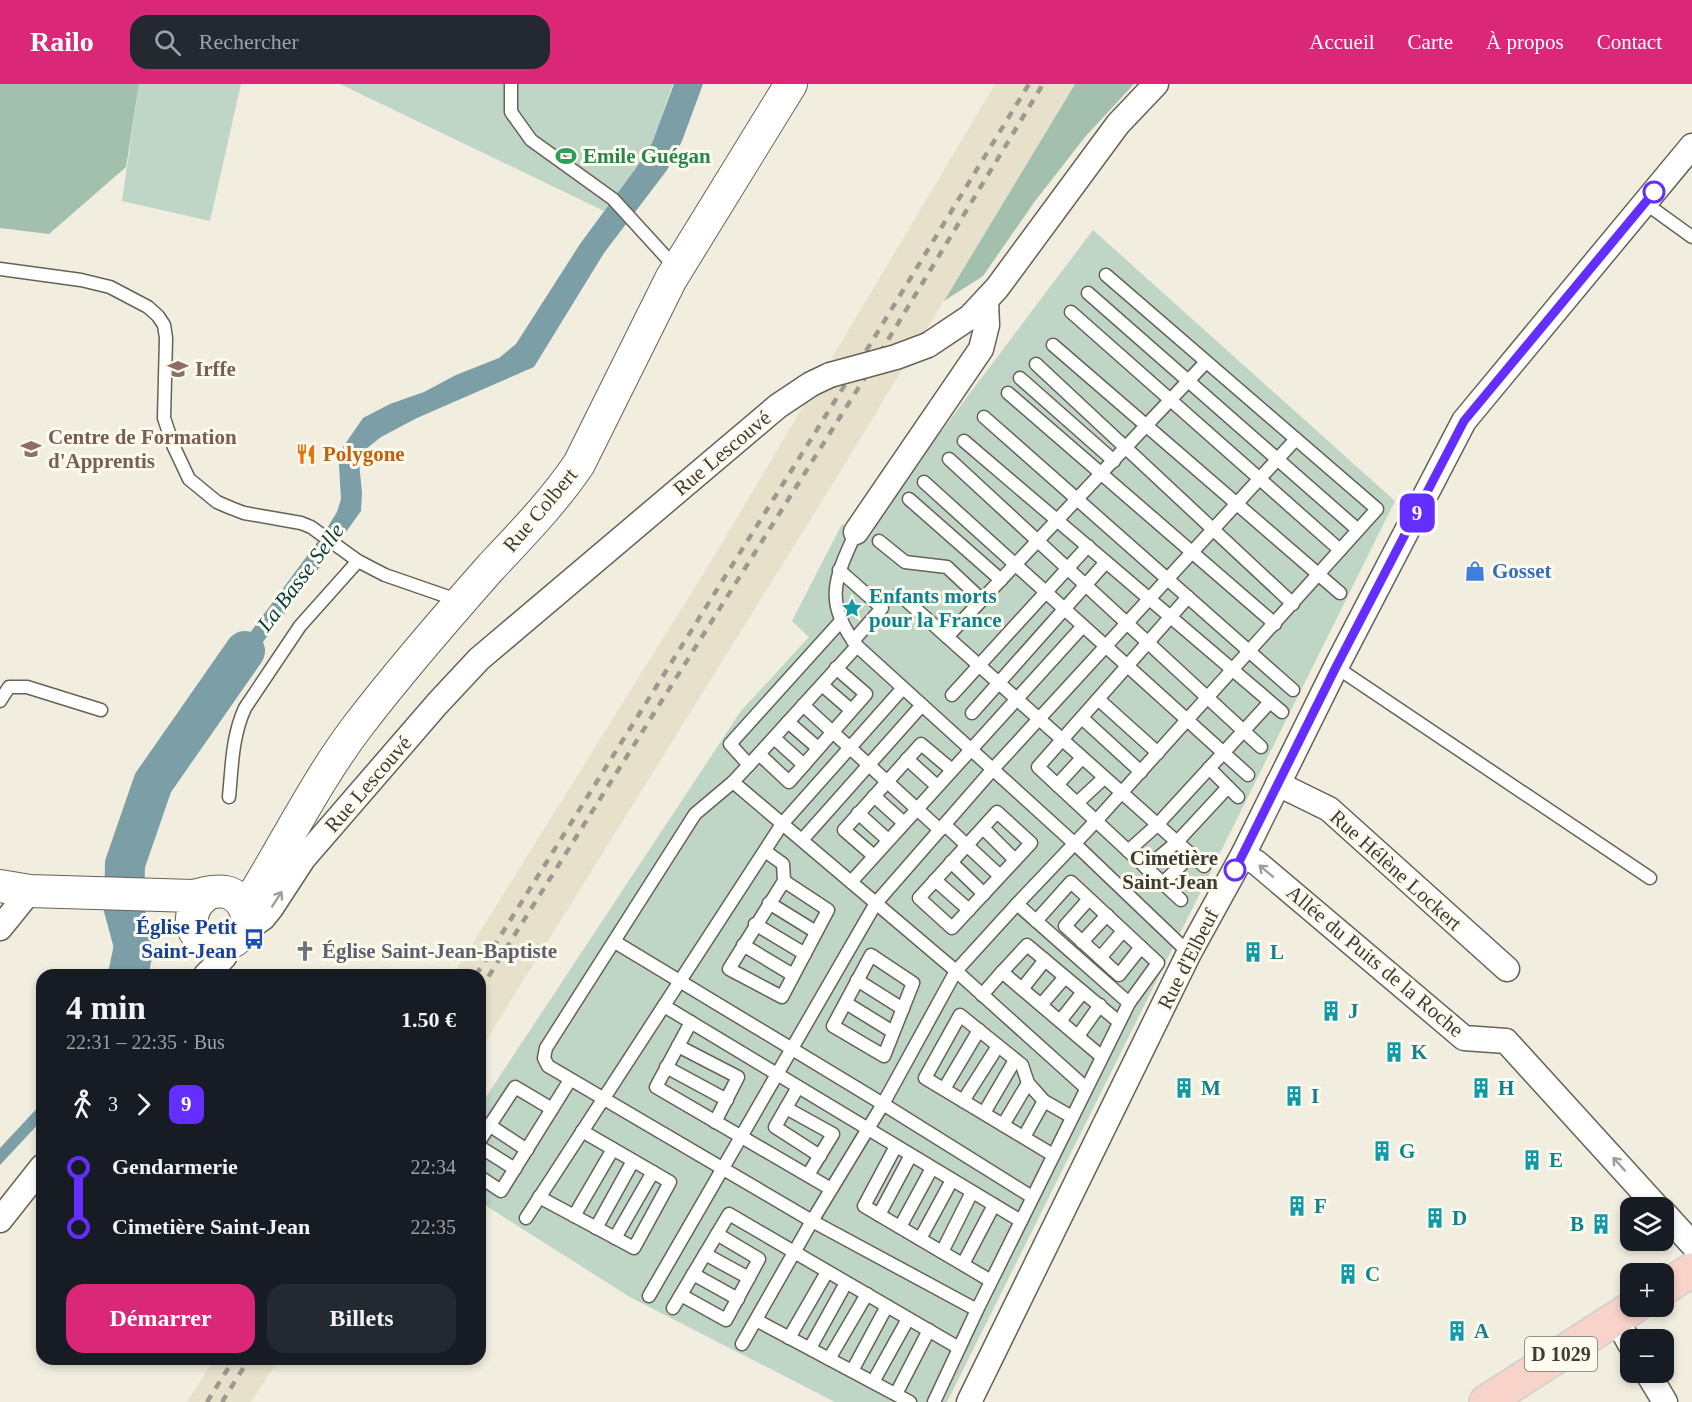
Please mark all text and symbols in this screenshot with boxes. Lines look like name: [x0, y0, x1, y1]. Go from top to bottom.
search box: [130, 15, 550, 69]
text: Railo: [30, 26, 94, 57]
icon: search: [151, 26, 184, 59]
text: Rechercher: [199, 29, 299, 54]
text: Accueil: [1309, 30, 1375, 54]
text: Carte: [1408, 30, 1453, 54]
text: À propos: [1486, 30, 1564, 54]
text: Contact: [1597, 30, 1662, 54]
sports icon: Emile Guégan: [554, 144, 578, 168]
place label: Emile Guégan: [583, 144, 711, 168]
unlabelled marker: [1643, 181, 1665, 203]
school or university icon: Irffe: [166, 357, 190, 381]
place label: Irffe: [195, 357, 236, 381]
street label: Rue Lescouvé: [668, 405, 776, 501]
place label: Centre de Formation d'Apprentis: [48, 425, 237, 473]
school or university icon: Centre de Formation d'Apprentis: [19, 437, 43, 461]
restaurant icon: Polygone: [294, 442, 318, 466]
place label: Polygone: [323, 442, 405, 466]
street label: Rue Colbert: [498, 463, 582, 557]
line badge: 9: [1398, 494, 1436, 532]
text: 9: [1412, 501, 1422, 525]
water label: La Basse Selle: [251, 518, 349, 637]
shop icon: Gosset: [1463, 559, 1487, 583]
place label: Gosset: [1492, 559, 1552, 583]
place label: Enfants morts pour la France: [869, 584, 1002, 632]
place icon: Enfants morts pour la France: [840, 596, 864, 620]
street label: Rue Lescouvé: [320, 731, 416, 837]
street label: Rue Hélène Lockert: [1325, 805, 1467, 936]
place label: Cimetière Saint-Jean: [1122, 846, 1218, 894]
marker: Cimetière Saint-Jean: [1224, 859, 1246, 881]
one-way arrow: [1258, 864, 1274, 877]
street label: Allée du Puits de la Roche: [1282, 880, 1468, 1042]
one-way arrow: [271, 891, 283, 908]
street label: Rue d'Elbeuf: [1152, 905, 1224, 1013]
place label: Église Petit Saint-Jean: [136, 915, 237, 963]
bus stop icon: Église Petit Saint-Jean: [242, 927, 266, 951]
church icon: Église Saint-Jean-Baptiste: [293, 939, 317, 963]
place label: Église Saint-Jean-Baptiste: [322, 939, 557, 963]
building icon: L: [1241, 940, 1265, 964]
place label: L: [1270, 940, 1284, 964]
text: 4 min: [66, 990, 146, 1026]
building icon: J: [1319, 999, 1343, 1023]
place label: J: [1348, 999, 1359, 1023]
text: 1.50 €: [401, 1007, 456, 1032]
text: 22:31 – 22:35 · Bus: [66, 1031, 225, 1053]
building icon: K: [1382, 1040, 1406, 1064]
place label: K: [1411, 1040, 1428, 1064]
building icon: M: [1172, 1076, 1196, 1100]
place label: M: [1201, 1076, 1221, 1100]
building icon: H: [1469, 1076, 1493, 1100]
place label: H: [1498, 1076, 1514, 1100]
building icon: I: [1282, 1084, 1306, 1108]
place label: I: [1311, 1084, 1319, 1108]
icon: walk: [66, 1088, 99, 1121]
icon: forward: [127, 1088, 160, 1121]
text: 9: [181, 1092, 192, 1116]
text: 3: [108, 1093, 118, 1115]
building icon: G: [1370, 1139, 1394, 1163]
place label: G: [1399, 1139, 1415, 1163]
building icon: E: [1520, 1148, 1544, 1172]
place label: E: [1549, 1148, 1563, 1172]
text: Gendarmerie: [112, 1154, 238, 1179]
text: 22:34: [410, 1156, 456, 1178]
one-way arrow: [1612, 1157, 1626, 1172]
building icon: F: [1285, 1194, 1309, 1218]
place label: F: [1314, 1194, 1327, 1218]
map controls: [1620, 1197, 1674, 1383]
button: layers: [1620, 1197, 1674, 1251]
building icon: D: [1423, 1206, 1447, 1230]
place label: D: [1452, 1206, 1467, 1230]
place label: B: [1570, 1212, 1584, 1236]
building icon: B: [1589, 1212, 1613, 1236]
text: Cimetière Saint-Jean: [112, 1214, 310, 1239]
text: 22:35: [410, 1216, 456, 1238]
building icon: C: [1336, 1262, 1360, 1286]
place label: C: [1365, 1262, 1380, 1286]
button: +: [1620, 1263, 1674, 1317]
button: Démarrer: [66, 1284, 255, 1353]
button: Billets: [267, 1284, 456, 1353]
building icon: A: [1445, 1319, 1469, 1343]
place label: A: [1474, 1319, 1490, 1343]
button: −: [1620, 1329, 1674, 1383]
road number: D 1029: [1525, 1337, 1597, 1371]

